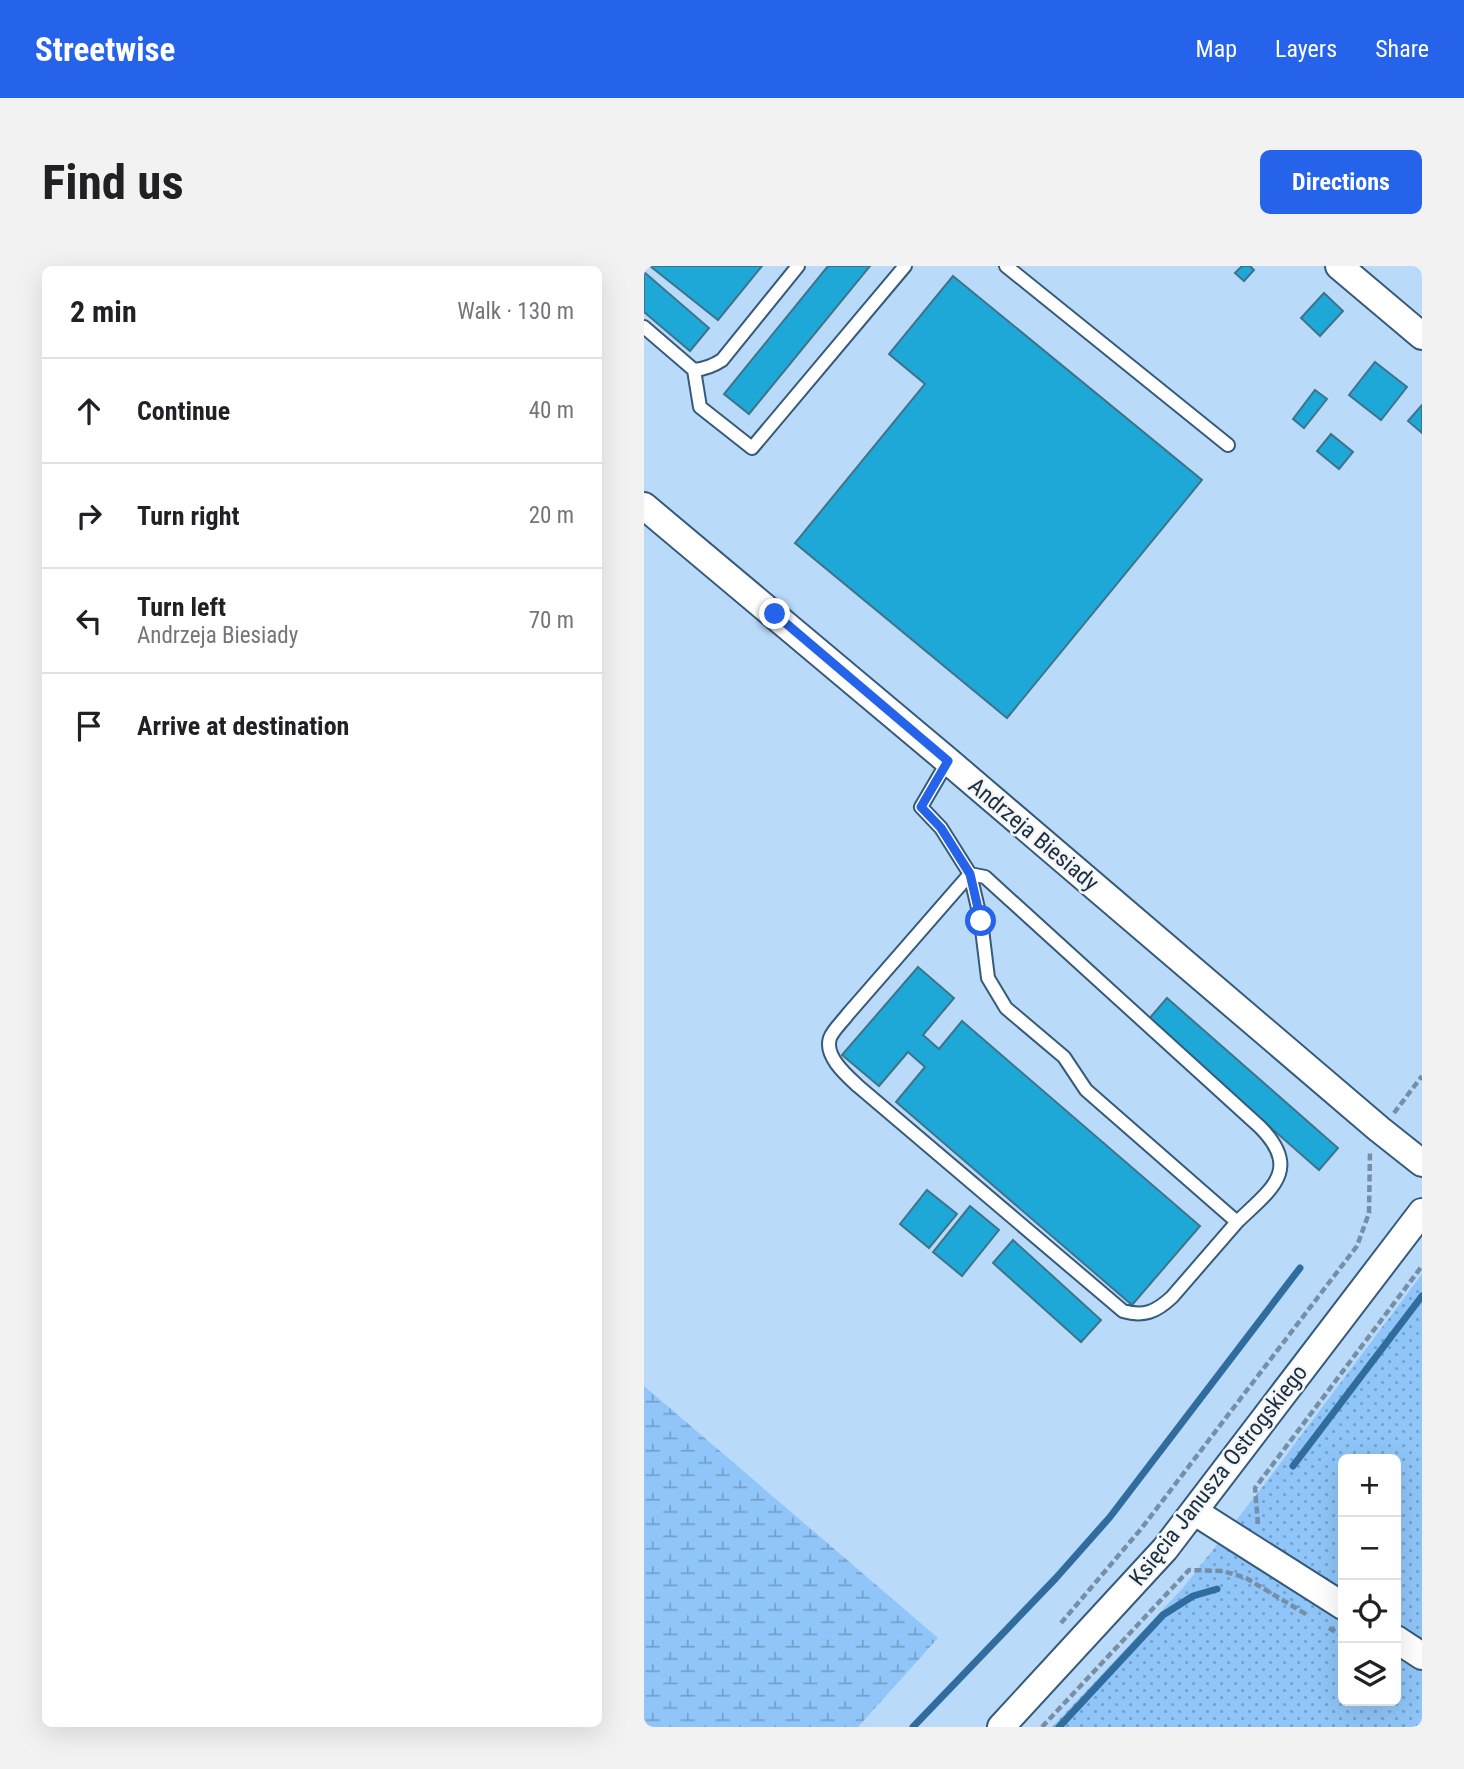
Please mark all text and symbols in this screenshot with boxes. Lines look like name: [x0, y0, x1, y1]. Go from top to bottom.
text: Streetwise: [35, 30, 175, 69]
text: Map: [1196, 35, 1237, 63]
text: Layers: [1275, 35, 1337, 63]
text: Share: [1375, 35, 1429, 63]
button: Directions: [1260, 150, 1422, 214]
text: Find us: [42, 154, 184, 211]
text: 2 min: [70, 294, 137, 329]
text: Walk · 130 m: [457, 298, 574, 325]
icon: ahead: [70, 392, 108, 430]
text: Continue: [137, 396, 230, 426]
text: 40 m: [529, 397, 574, 424]
icon: right: [70, 497, 108, 535]
text: Turn right: [137, 501, 239, 531]
text: 20 m: [529, 502, 574, 529]
text: Turn left: [137, 592, 226, 622]
route end: [759, 598, 790, 629]
icon: left: [70, 602, 108, 640]
text: 70 m: [529, 607, 574, 634]
text: Andrzeja Biesiady: [137, 622, 298, 649]
icon: arrive: [70, 707, 108, 745]
text: Arrive at destination: [137, 711, 349, 741]
street label: Andrzeja Biesiady: [963, 772, 1104, 897]
route start: [965, 905, 996, 936]
street label: Księcia Janusza Ostrogskiego: [1124, 1359, 1313, 1591]
map controls: [1338, 1454, 1401, 1706]
button: +: [1338, 1454, 1401, 1517]
button: −: [1338, 1517, 1401, 1580]
button: locate: [1338, 1580, 1401, 1643]
button: layers: [1338, 1643, 1401, 1706]

